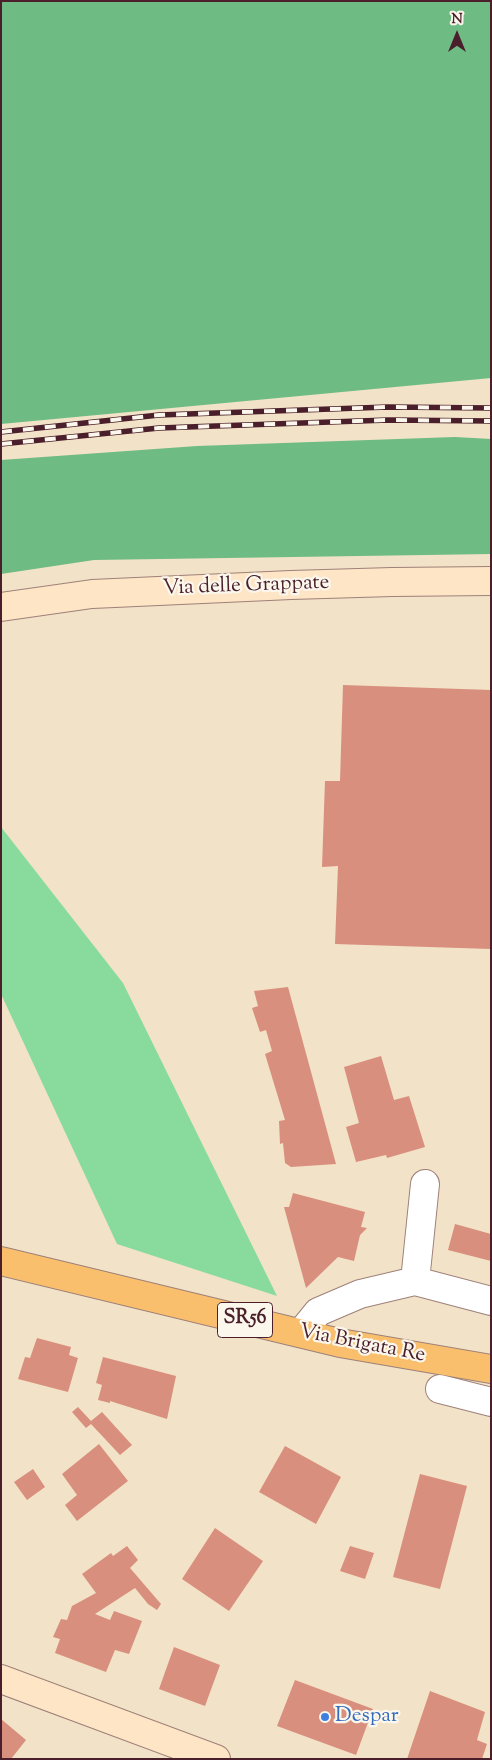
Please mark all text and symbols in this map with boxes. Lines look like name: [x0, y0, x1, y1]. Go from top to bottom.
north arrow: [432, 10, 482, 60]
text: N: [451, 10, 463, 30]
street label: Via delle Grappate: [162, 571, 330, 603]
road number: SR56: [218, 1302, 272, 1338]
street label: Via Brigata Re: [297, 1320, 427, 1370]
place label: Despar: [335, 1704, 399, 1730]
marker: Despar: [319, 1711, 331, 1723]

